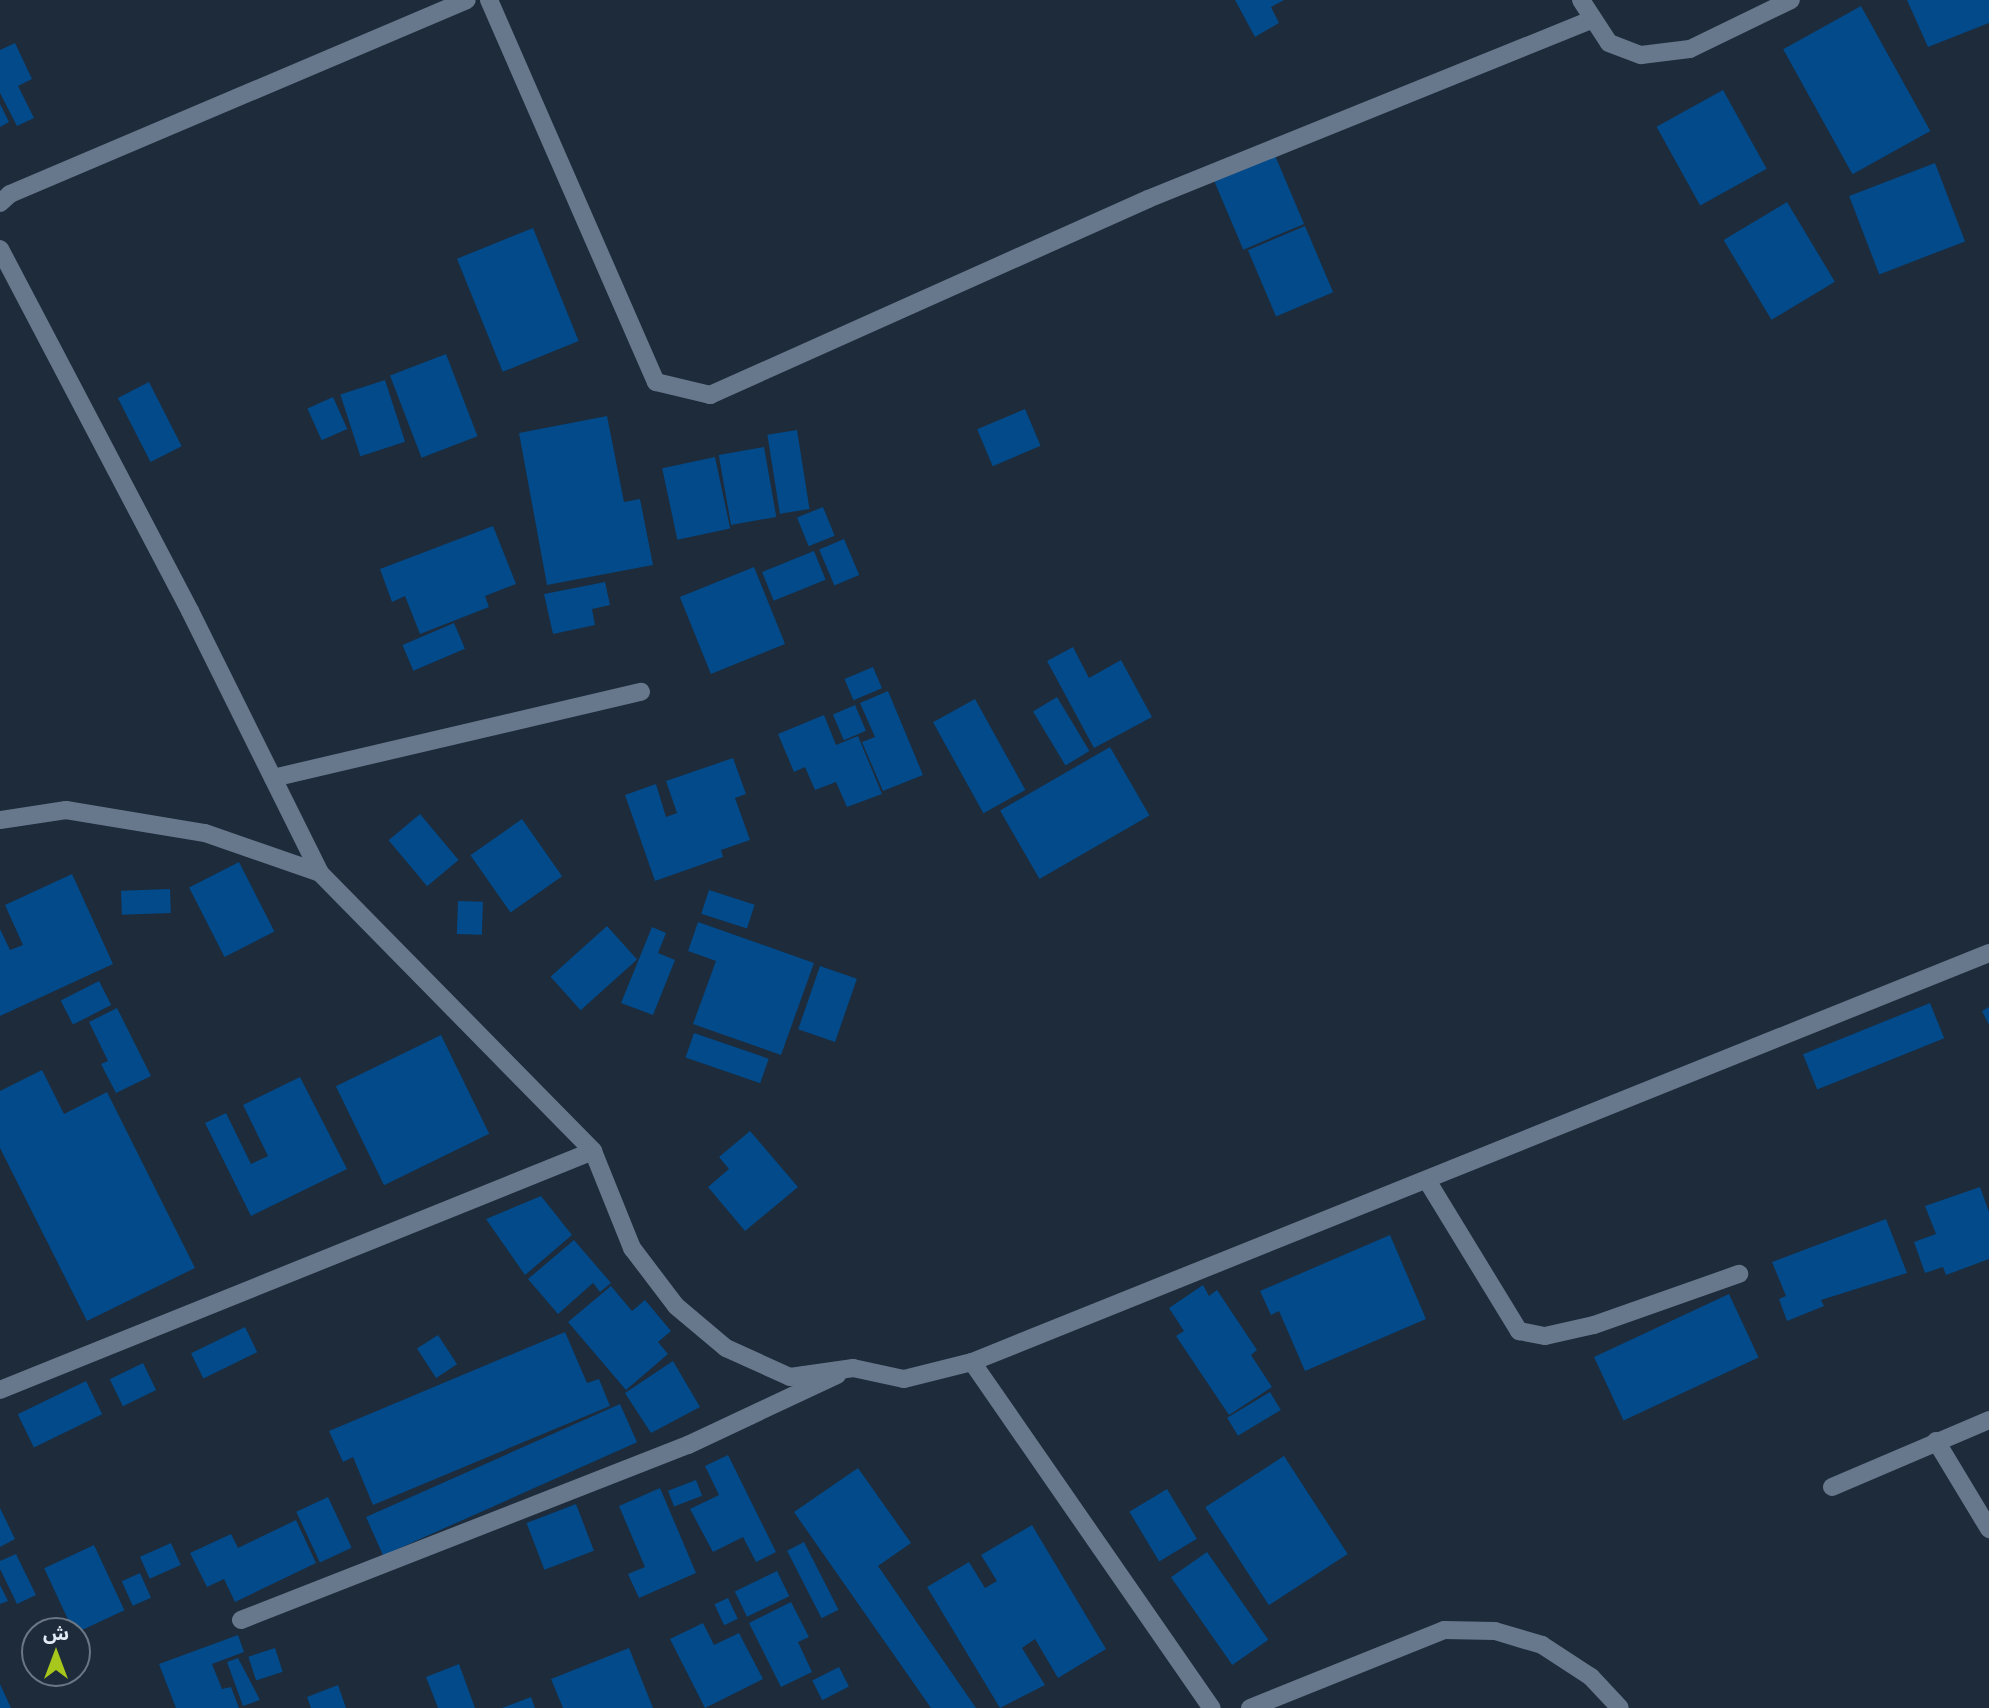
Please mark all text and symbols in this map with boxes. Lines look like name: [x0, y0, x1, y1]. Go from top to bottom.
north arrow: [21, 1617, 91, 1687]
text: ش: [43, 1621, 69, 1645]

